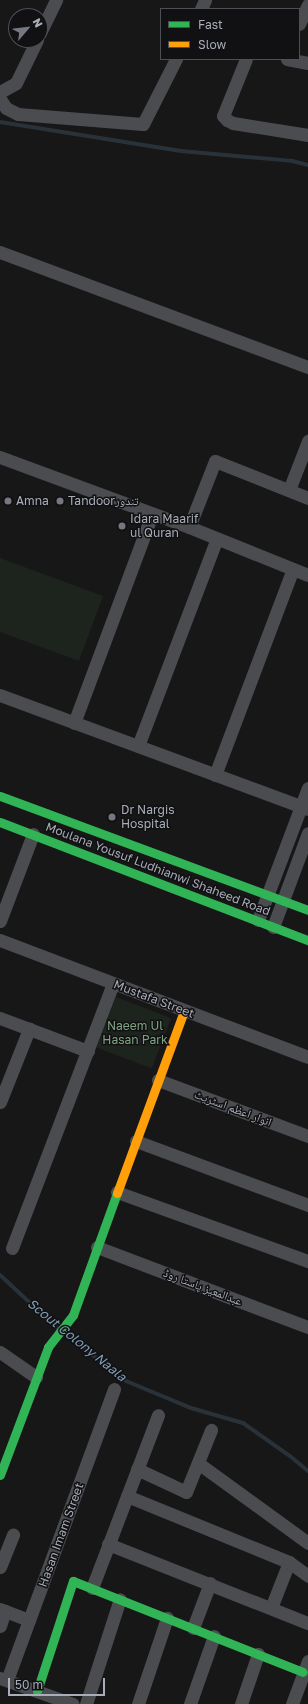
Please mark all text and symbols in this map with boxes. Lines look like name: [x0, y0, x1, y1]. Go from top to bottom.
north arrow: [8, 8, 48, 48]
legend: [160, 8, 300, 60]
text: N: [30, 16, 46, 29]
text: Fast: [198, 17, 223, 32]
text: Slow: [198, 37, 226, 52]
place label: Amna: [16, 494, 49, 508]
place label: Tandoorتندور: [68, 494, 139, 508]
marker: Amna: [3, 496, 13, 506]
marker: Tandoorتندور: [55, 496, 65, 506]
place label: Idara Maarif ul Quran: [130, 512, 198, 540]
marker: Idara Maarif ul Quran: [117, 521, 127, 531]
place label: Dr Nargis Hospital: [121, 803, 174, 831]
marker: Dr Nargis Hospital: [106, 811, 118, 823]
street label: Moulana Yousuf Ludhianwi Shaheed Road: [44, 819, 272, 919]
street label: Mustafa Street: [112, 977, 196, 1021]
park label: Naeem Ul Hasan Park: [102, 1019, 168, 1047]
street label: انوار اعظم اسٹریٹ: [192, 1087, 274, 1129]
street label: عبدالمعیز پاستا روڈ: [162, 1265, 244, 1309]
water label: Scout Colony Naala: [25, 1295, 129, 1385]
street label: Hasan Imam Street: [35, 1481, 87, 1589]
scale bar: [10, 1670, 107, 1696]
text: 50 m: [15, 1677, 43, 1692]

